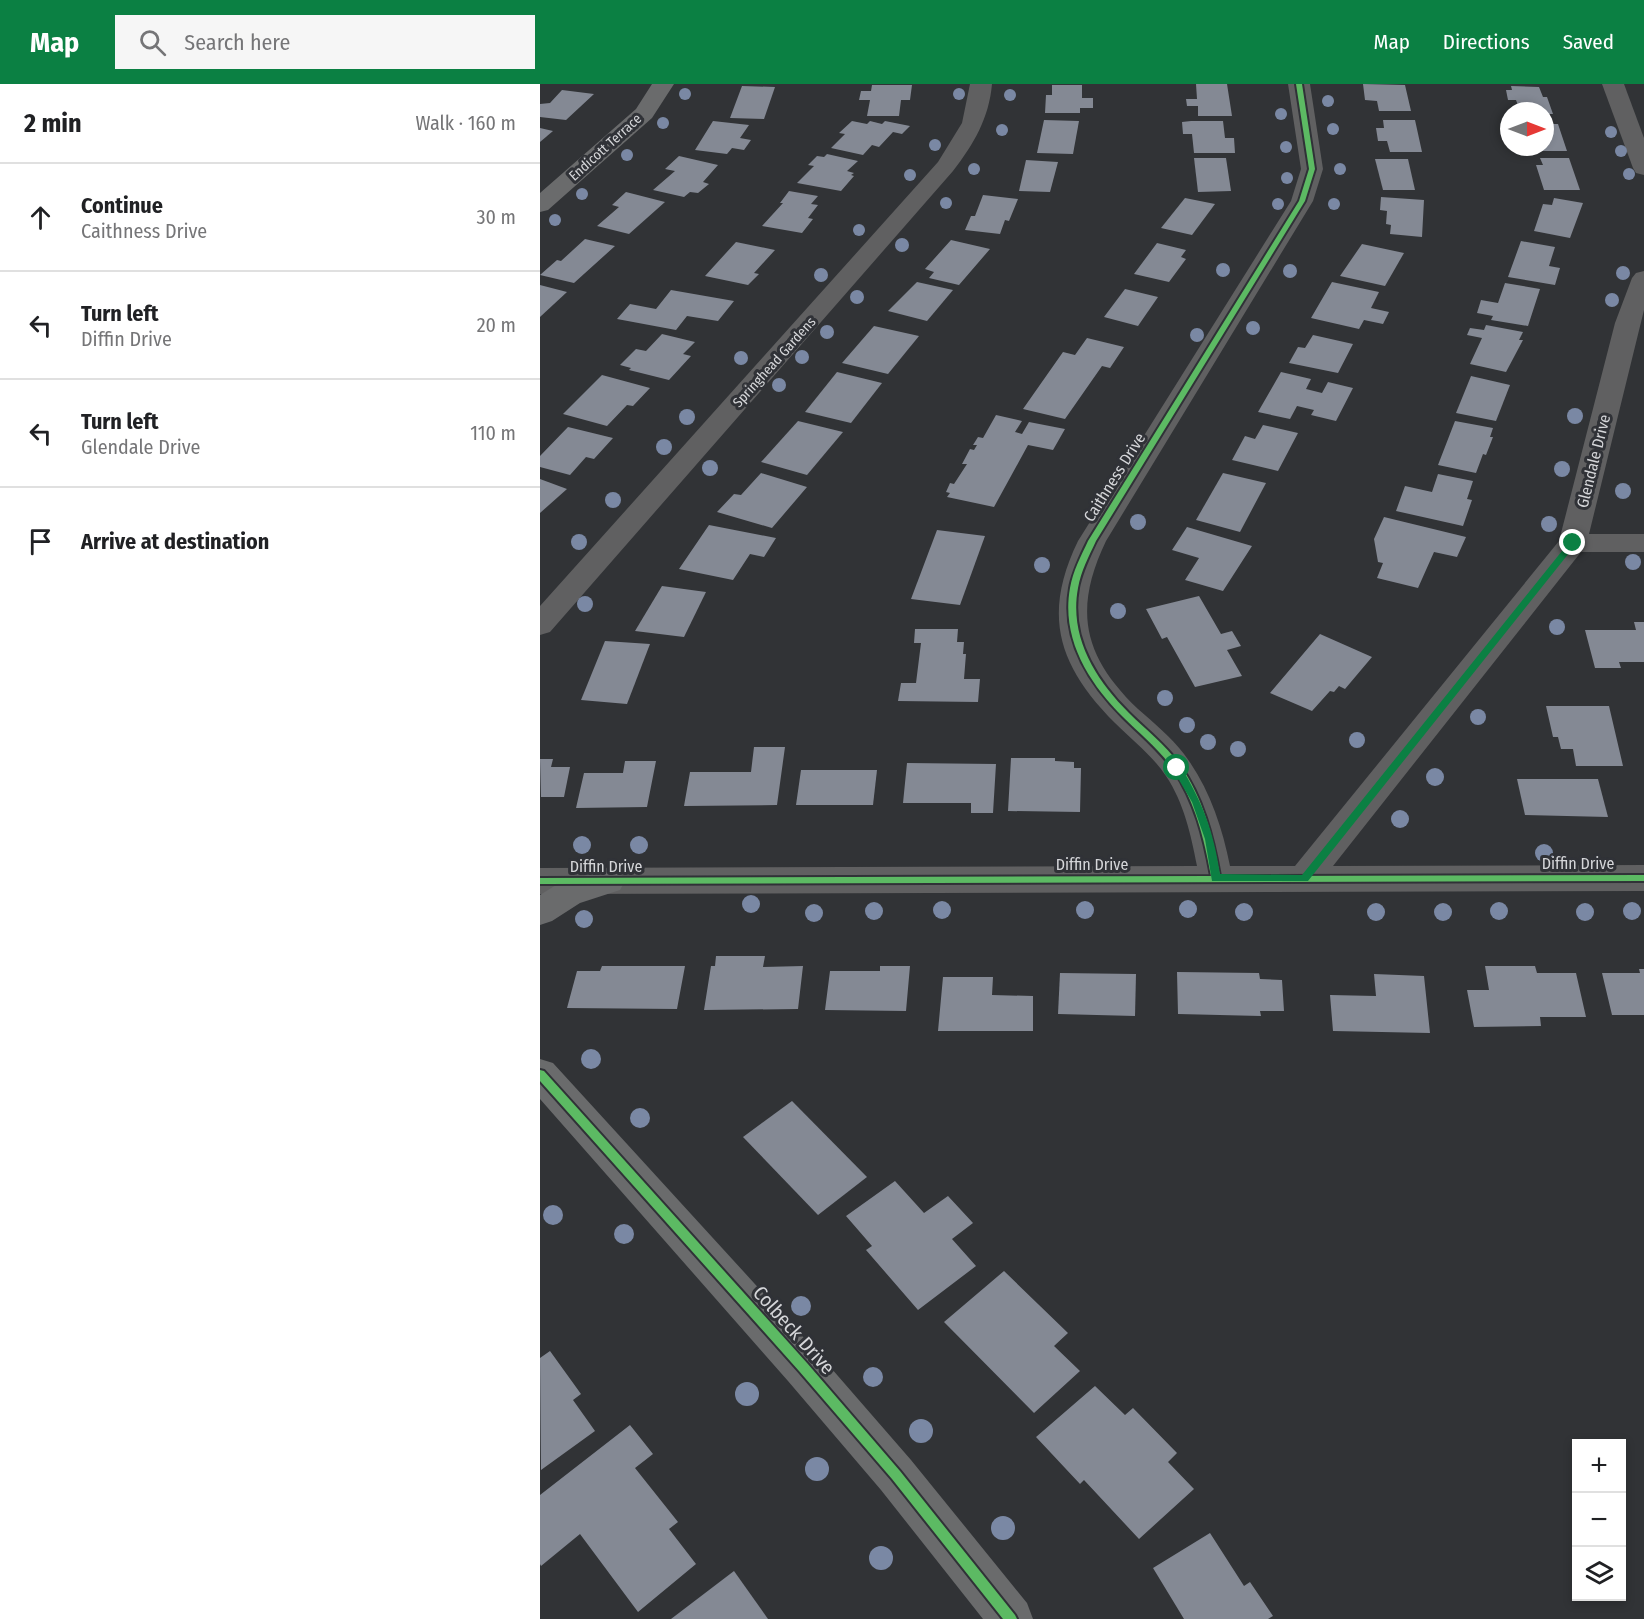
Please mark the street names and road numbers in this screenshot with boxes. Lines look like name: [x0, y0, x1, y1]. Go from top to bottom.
street label: Endicott Terrace: [566, 110, 645, 184]
street label: Springhead Gardens: [729, 314, 819, 411]
street label: Glendale Drive: [1573, 412, 1614, 510]
street label: Caithness Drive: [1080, 429, 1149, 525]
street label: Diffin Drive: [1542, 854, 1614, 873]
street label: Diffin Drive: [1056, 855, 1128, 874]
street label: Diffin Drive: [570, 857, 642, 876]
street label: Colbeck Drive: [748, 1281, 840, 1379]

